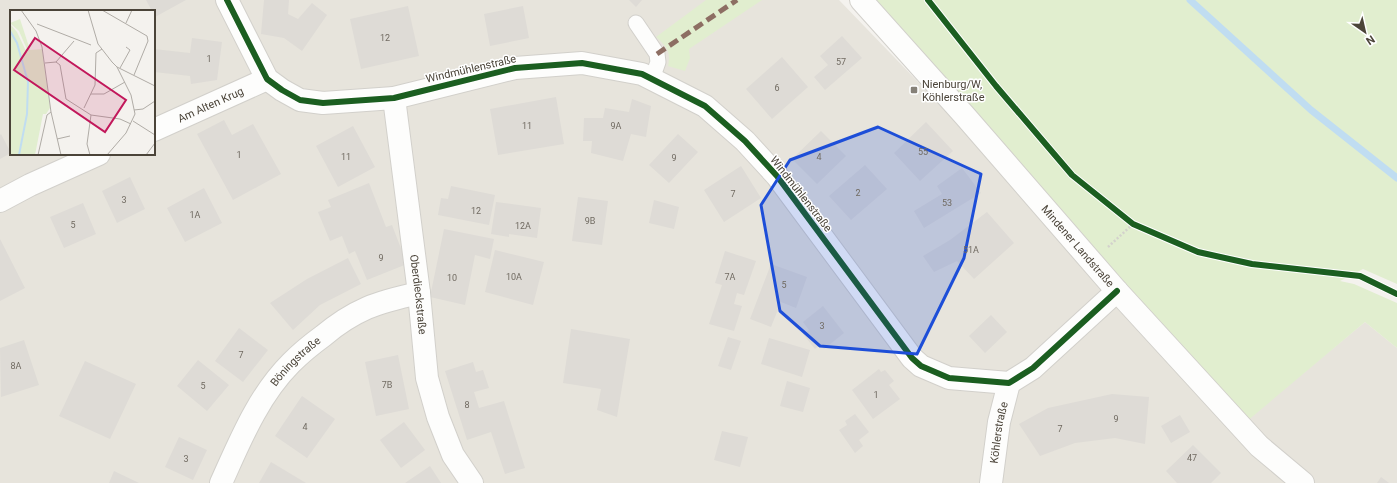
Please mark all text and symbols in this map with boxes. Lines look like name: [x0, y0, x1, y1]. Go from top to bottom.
inset map: [10, 10, 155, 155]
north arrow: [1345, 12, 1385, 52]
text: N: [1363, 32, 1377, 48]
house number: 12: [380, 33, 390, 43]
street label: Windmühlenstraße: [425, 52, 518, 86]
house number: 1: [206, 54, 212, 64]
house number: 57: [836, 57, 846, 67]
place label: Nienburg/W, Köhlerstraße: [922, 78, 985, 104]
house number: 6: [774, 83, 780, 93]
street label: Am Alten Krug: [176, 84, 245, 125]
marker: Nienburg/W, Köhlerstraße: [909, 85, 919, 95]
house number: 11: [522, 121, 532, 131]
house number: 9A: [611, 121, 622, 131]
house number: 55: [918, 147, 928, 157]
house number: 1: [236, 150, 242, 160]
house number: 11: [341, 152, 351, 162]
house number: 4: [816, 152, 822, 162]
house number: 9: [671, 153, 677, 163]
street label: Windmühlenstraße: [767, 154, 835, 234]
house number: 2: [855, 188, 861, 198]
house number: 7: [730, 189, 736, 199]
house number: 3: [121, 195, 127, 205]
house number: 53: [942, 198, 952, 208]
street label: Mindener Landstraße: [1039, 202, 1117, 290]
house number: 12: [471, 206, 481, 216]
house number: 1A: [190, 210, 201, 220]
house number: 9B: [585, 216, 596, 226]
house number: 5: [70, 220, 76, 230]
house number: 12A: [515, 221, 531, 231]
house number: 51A: [963, 245, 979, 255]
house number: 9: [378, 253, 384, 263]
street label: Oberdieckstraße: [408, 254, 429, 335]
house number: 10A: [506, 272, 522, 282]
house number: 7A: [725, 272, 736, 282]
house number: 10: [447, 273, 457, 283]
house number: 5: [781, 280, 787, 290]
house number: 3: [819, 321, 825, 331]
street label: Böningstraße: [267, 334, 323, 389]
house number: 7: [238, 350, 244, 360]
house number: 8A: [11, 361, 22, 371]
house number: 7B: [382, 380, 393, 390]
house number: 5: [200, 381, 206, 391]
house number: 1: [873, 390, 879, 400]
house number: 8: [464, 400, 470, 410]
street label: Köhlerstraße: [987, 400, 1010, 464]
house number: 9: [1113, 414, 1119, 424]
house number: 4: [302, 422, 308, 432]
house number: 7: [1057, 424, 1063, 434]
house number: 47: [1187, 453, 1197, 463]
house number: 3: [183, 454, 189, 464]

